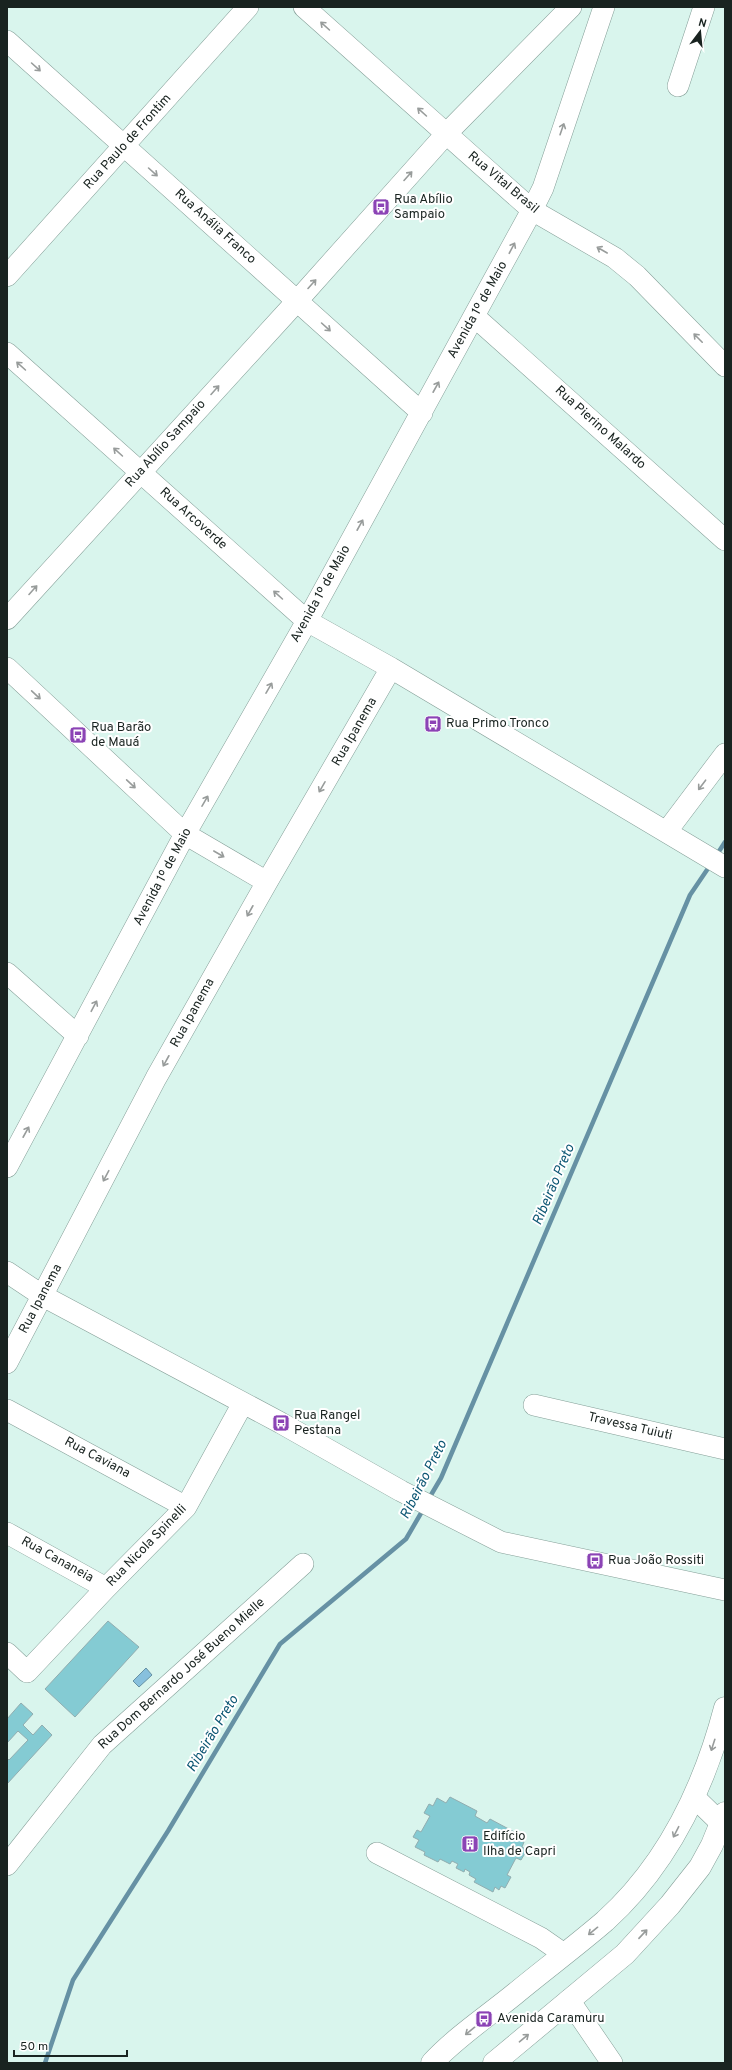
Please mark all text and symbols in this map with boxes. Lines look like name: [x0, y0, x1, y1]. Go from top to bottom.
north arrow: [680, 12, 720, 52]
text: N: [697, 16, 708, 31]
one-way arrow: [320, 21, 330, 31]
one-way arrow: [31, 63, 41, 72]
street label: Rua Paulo de Frontim: [81, 91, 175, 193]
one-way arrow: [417, 108, 427, 117]
one-way arrow: [559, 123, 567, 135]
street label: Rua Vital Brasil: [464, 149, 542, 217]
one-way arrow: [148, 167, 158, 176]
one-way arrow: [403, 171, 412, 182]
street label: Rua Anália Franco: [171, 186, 259, 268]
place label: Rua Abílio Sampaio: [394, 192, 453, 223]
bus stop icon: Rua Abílio Sampaio: [371, 197, 391, 217]
one-way arrow: [508, 242, 516, 254]
one-way arrow: [596, 246, 608, 254]
street label: Avenida 1º de Maio: [445, 259, 511, 361]
one-way arrow: [308, 279, 317, 289]
one-way arrow: [321, 322, 332, 331]
one-way arrow: [693, 333, 703, 343]
one-way arrow: [16, 361, 26, 370]
one-way arrow: [433, 381, 440, 393]
street label: Rua Pierino Malardo: [551, 383, 649, 473]
one-way arrow: [211, 385, 220, 396]
street label: Rua Abílio Sampaio: [122, 397, 210, 491]
one-way arrow: [113, 448, 123, 457]
street label: Rua Arcoverde: [156, 485, 230, 553]
one-way arrow: [356, 519, 364, 531]
street label: Avenida 1º de Maio: [288, 543, 354, 645]
one-way arrow: [29, 585, 38, 595]
one-way arrow: [273, 590, 283, 599]
one-way arrow: [265, 682, 273, 694]
one-way arrow: [30, 690, 40, 699]
street label: Rua Ipanema: [329, 695, 381, 769]
bus stop icon: Rua Primo Tronco: [423, 714, 443, 734]
place label: Rua Primo Tronco: [446, 716, 549, 732]
place label: Rua Barão de Mauá: [91, 720, 151, 751]
bus stop icon: Rua Barão de Mauá: [68, 725, 88, 745]
one-way arrow: [125, 779, 135, 788]
one-way arrow: [698, 779, 706, 790]
one-way arrow: [318, 781, 326, 793]
one-way arrow: [201, 795, 209, 807]
street label: Avenida 1º de Maio: [130, 825, 196, 929]
one-way arrow: [213, 851, 225, 859]
one-way arrow: [246, 905, 254, 917]
street label: Rua Ipanema: [167, 976, 219, 1050]
one-way arrow: [91, 1000, 99, 1012]
one-way arrow: [161, 1055, 169, 1067]
one-way arrow: [22, 1126, 30, 1138]
water label: Ribeirão Preto: [529, 1141, 579, 1228]
one-way arrow: [102, 1170, 109, 1182]
street label: Rua Ipanema: [16, 1261, 66, 1337]
place label: Rua Rangel Pestana: [294, 1408, 360, 1439]
street label: Travessa Tuiuti: [586, 1410, 674, 1444]
bus stop icon: Rua Rangel Pestana: [271, 1413, 291, 1433]
street label: Rua Caviana: [61, 1434, 133, 1482]
water label: Ribeirão Preto: [397, 1437, 451, 1522]
street label: Rua Nicola Spinelli: [104, 1501, 190, 1591]
street label: Rua Cananeia: [18, 1534, 96, 1586]
bus stop icon: Rua João Rossiti: [585, 1551, 605, 1571]
place label: Rua João Rossiti: [608, 1553, 704, 1569]
street label: Rua Dom Bernardo José Bueno Mielle: [95, 1595, 269, 1753]
water label: Ribeirão Preto: [183, 1692, 243, 1775]
one-way arrow: [709, 1739, 717, 1751]
one-way arrow: [672, 1826, 679, 1838]
place label: Edifício Ilha de Capri: [483, 1829, 556, 1860]
building icon: Edifício Ilha de Capri: [460, 1834, 480, 1854]
one-way arrow: [587, 1926, 598, 1935]
one-way arrow: [638, 1929, 647, 1939]
bus stop icon: Avenida Caramuru: [474, 2009, 494, 2029]
place label: Avenida Caramuru: [497, 2011, 605, 2027]
one-way arrow: [465, 2026, 475, 2035]
scale bar: [14, 2032, 127, 2058]
one-way arrow: [518, 2033, 529, 2042]
text: 50 m: [20, 2039, 48, 2055]

